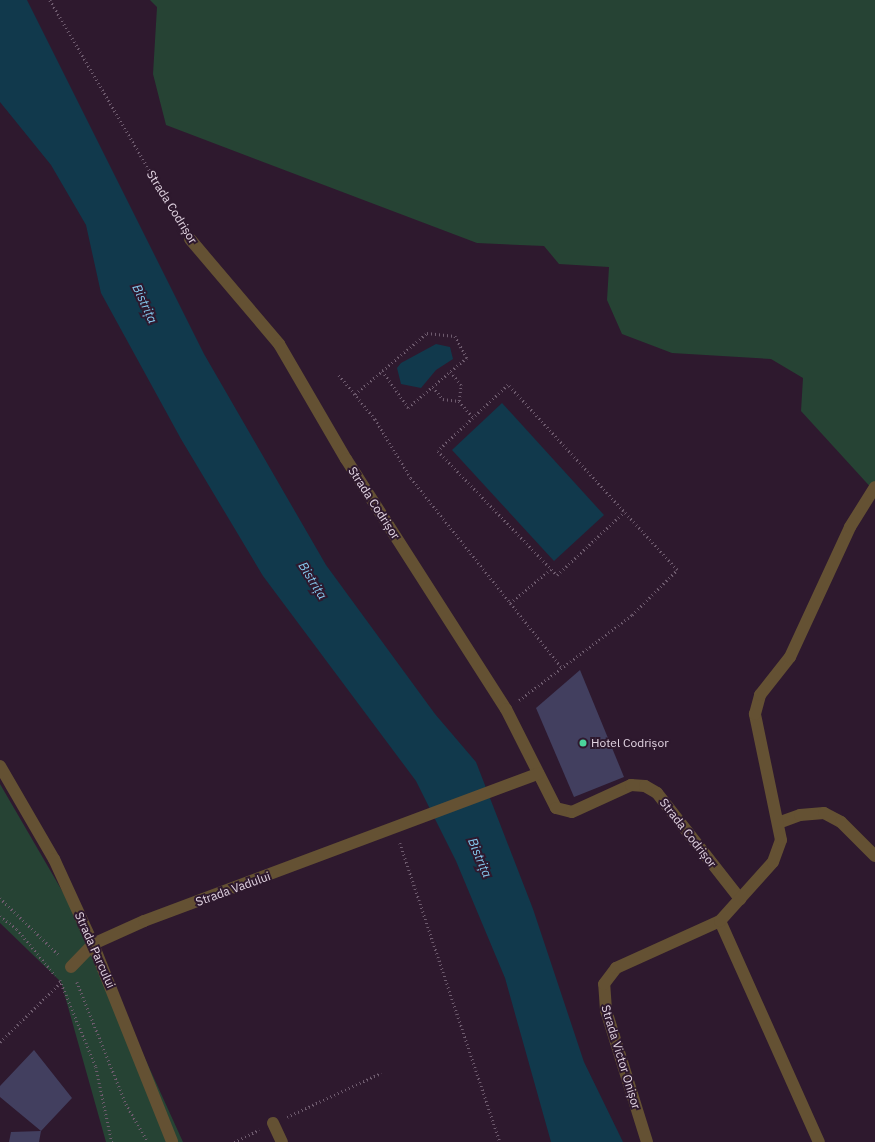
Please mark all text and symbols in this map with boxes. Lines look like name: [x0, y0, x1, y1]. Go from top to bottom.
street label: Strada Codrișor: [144, 168, 200, 246]
water label: Bistrița: [128, 282, 160, 326]
street label: Strada Codrișor: [345, 464, 403, 542]
water label: Bistrița: [294, 559, 330, 603]
place label: Hotel Codrișor: [591, 736, 669, 750]
marker: Hotel Codrișor: [578, 738, 588, 748]
street label: Strada Codrișor: [657, 796, 719, 870]
water label: Bistrița: [464, 836, 494, 880]
street label: Strada Vadului: [194, 869, 272, 909]
street label: Strada Parcului: [72, 910, 118, 990]
street label: Strada Victor Onișor: [598, 1003, 644, 1111]

